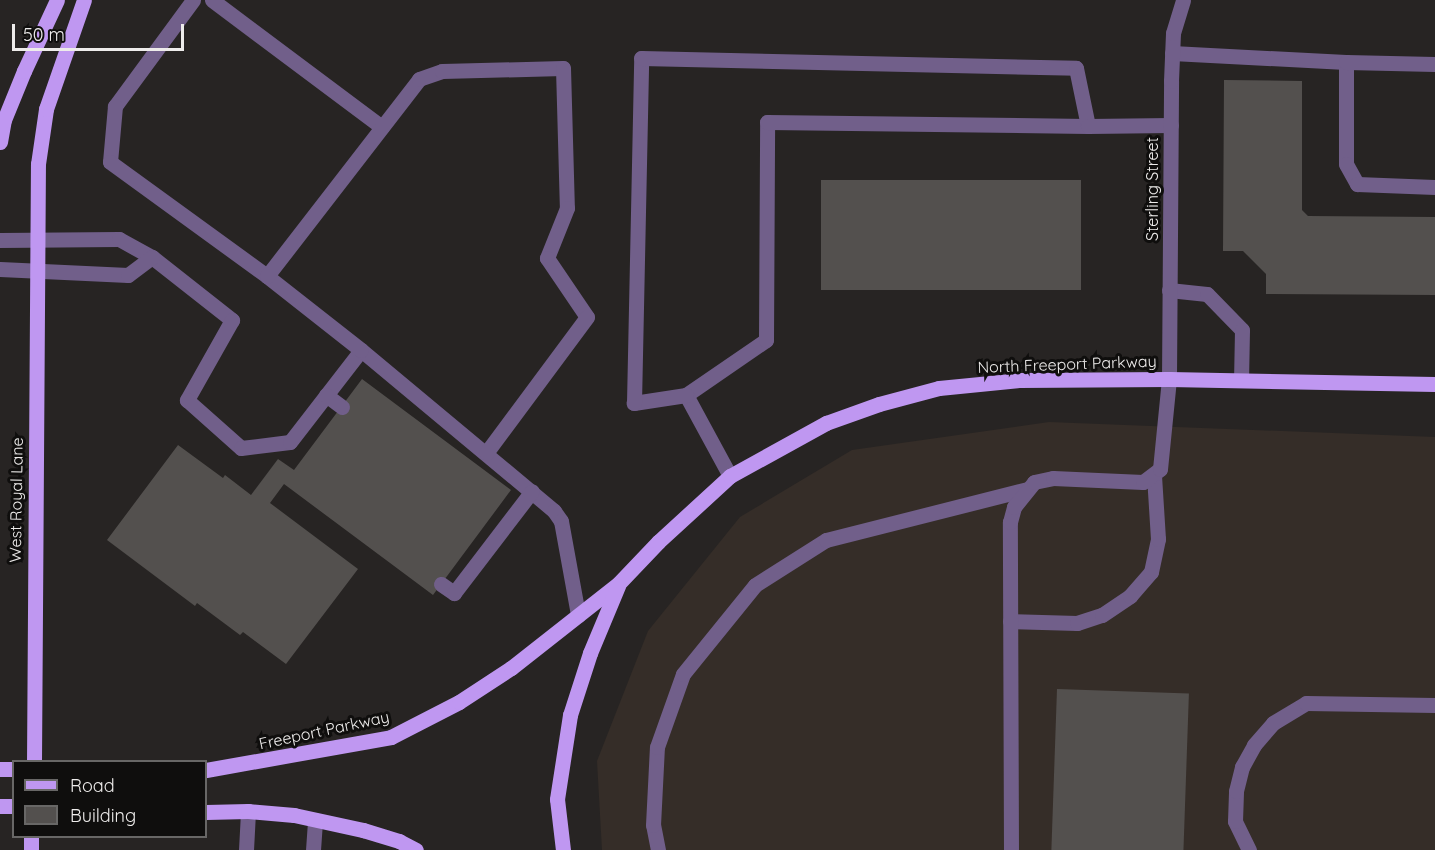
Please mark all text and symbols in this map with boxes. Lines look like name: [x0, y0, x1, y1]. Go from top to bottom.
scale bar: [15, 12, 188, 50]
text: 50 m: [23, 23, 65, 46]
street label: Sterling Street: [1142, 137, 1162, 241]
street label: North Freeport Parkway: [977, 351, 1157, 377]
street label: West Royal Lane: [5, 437, 27, 563]
street label: Freeport Parkway: [257, 707, 391, 753]
legend: [12, 760, 207, 838]
text: Road: [70, 774, 115, 797]
text: Building: [70, 804, 136, 827]

